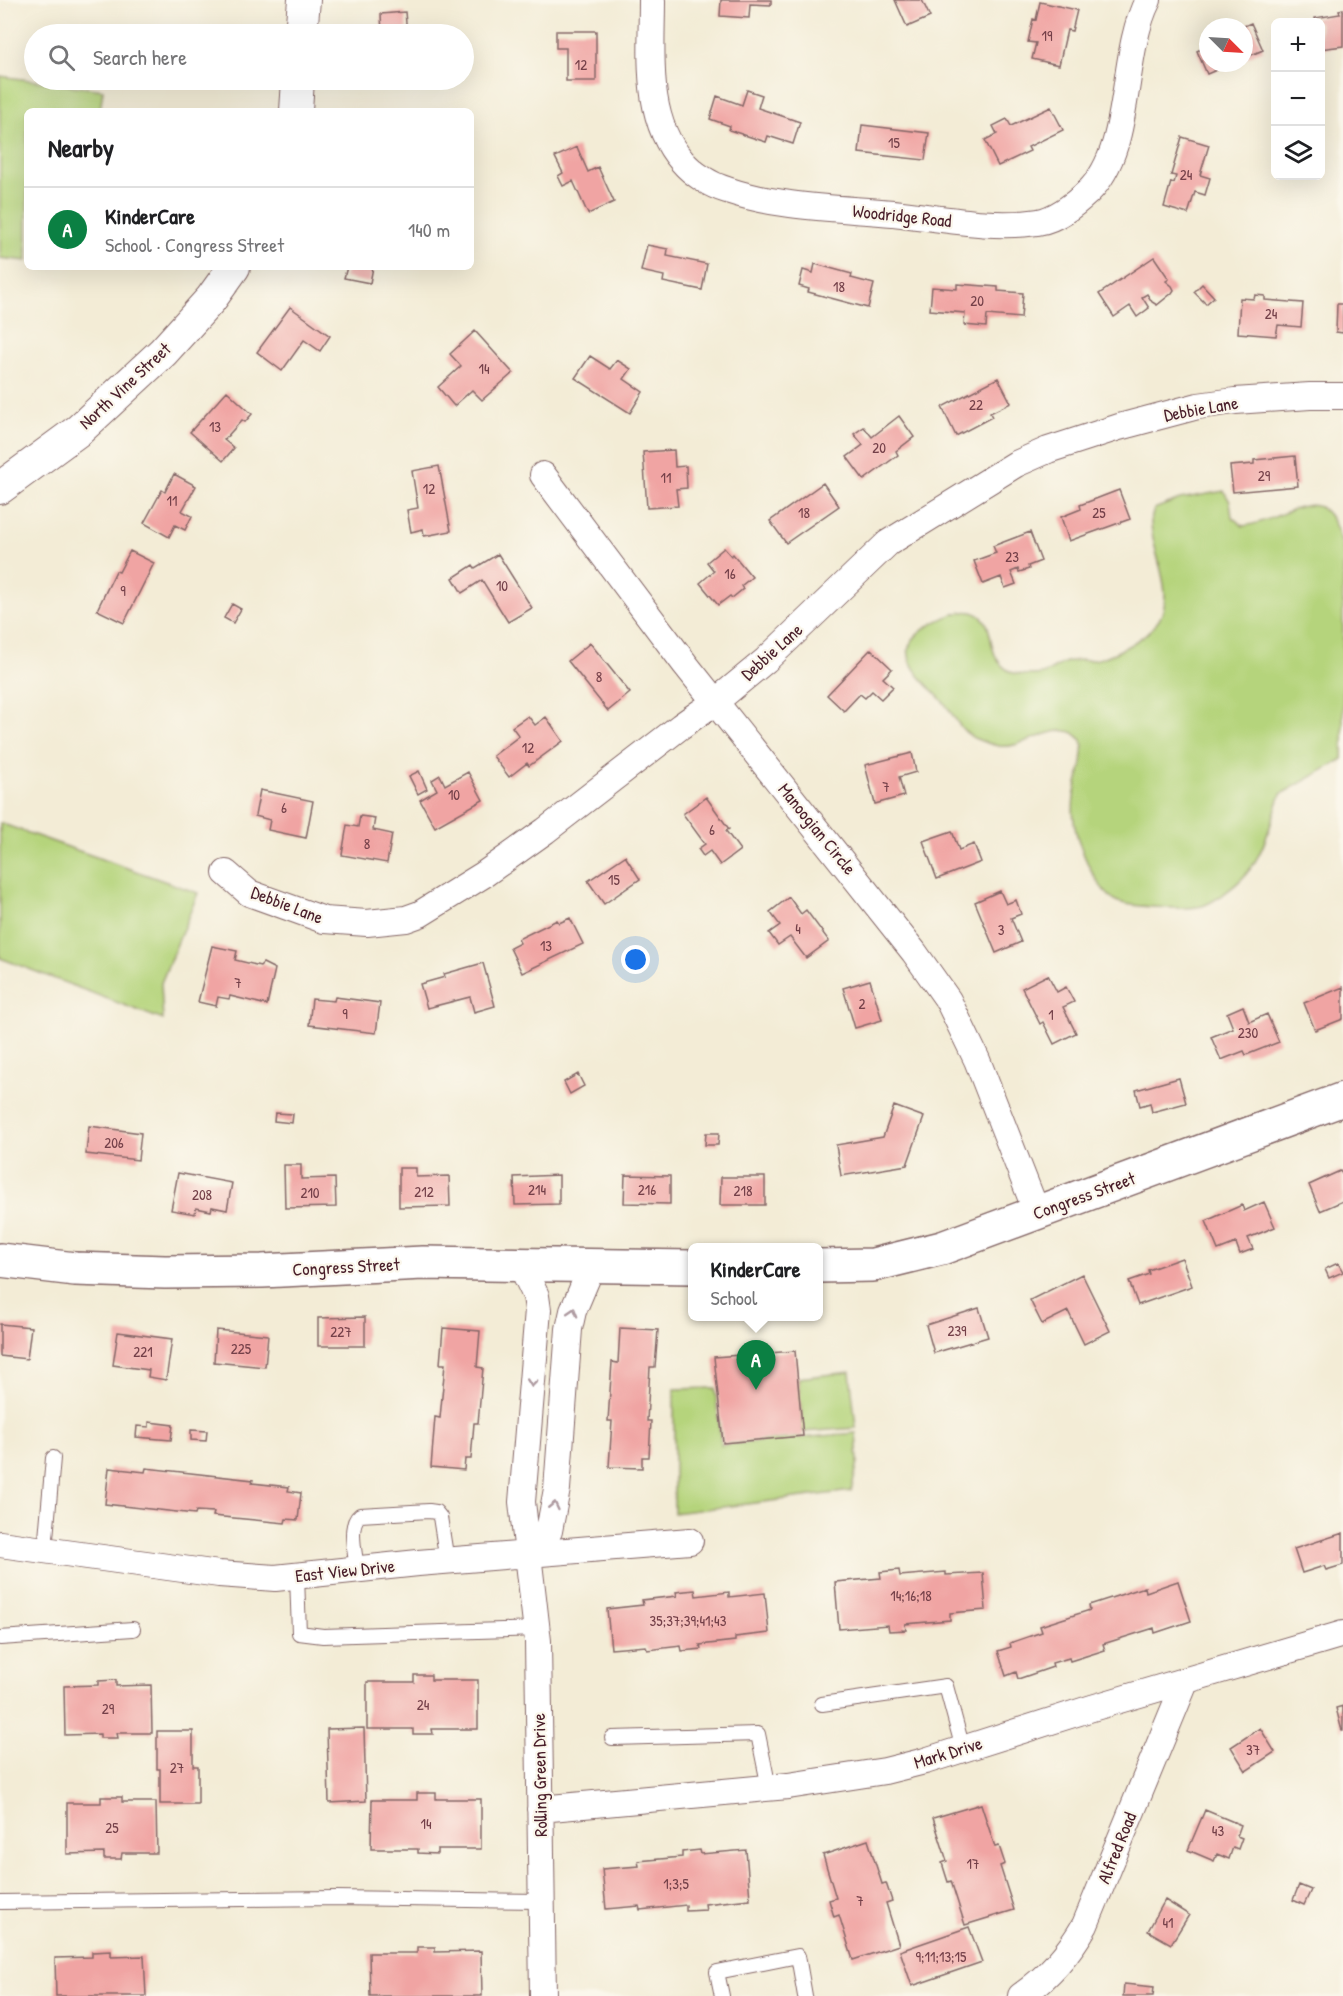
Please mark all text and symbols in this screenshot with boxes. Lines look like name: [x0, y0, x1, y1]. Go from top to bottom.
north arrow: [1199, 18, 1253, 72]
map controls: [1271, 18, 1325, 180]
button: +: [1271, 18, 1325, 72]
search box: [24, 24, 474, 90]
house number: 19: [1042, 25, 1053, 46]
icon: search: [45, 41, 78, 74]
text: Search here: [93, 42, 187, 72]
house number: 12: [575, 54, 587, 75]
button: −: [1271, 72, 1325, 126]
button: layers: [1271, 126, 1325, 180]
text: Nearby: [48, 130, 114, 165]
house number: 15: [888, 132, 901, 153]
house number: 24: [1180, 164, 1193, 185]
street label: Woodridge Road: [851, 198, 953, 233]
text: KinderCare: [105, 201, 195, 231]
text: A: [63, 216, 72, 243]
text: 140 m: [408, 216, 450, 243]
text: School · Congress Street: [105, 231, 284, 258]
house number: 18: [833, 276, 845, 297]
house number: 20: [970, 290, 984, 311]
house number: 24: [1265, 303, 1278, 324]
street label: North Vine Street: [73, 336, 177, 435]
house number: 14: [478, 358, 490, 379]
street label: Debbie Lane: [1162, 390, 1240, 427]
house number: 22: [969, 394, 983, 415]
house number: 13: [209, 416, 221, 437]
house number: 20: [872, 437, 886, 458]
house number: 29: [1258, 465, 1271, 486]
house number: 11: [661, 467, 671, 488]
house number: 12: [423, 478, 435, 499]
house number: 11: [167, 490, 177, 511]
house number: 18: [798, 502, 810, 523]
house number: 25: [1092, 502, 1106, 523]
house number: 23: [1005, 546, 1019, 567]
house number: 16: [724, 563, 736, 584]
house number: 10: [496, 575, 508, 596]
house number: 9: [120, 580, 126, 601]
street label: Debbie Lane: [735, 617, 808, 686]
house number: 8: [596, 666, 602, 687]
house number: 12: [522, 737, 534, 758]
house number: 7: [882, 776, 890, 797]
street label: Manoogian Circle: [773, 777, 862, 880]
house number: 10: [448, 784, 460, 805]
house number: 6: [281, 797, 287, 818]
house number: 6: [709, 819, 715, 840]
house number: 8: [364, 833, 370, 854]
house number: 15: [608, 869, 621, 890]
street label: Debbie Lane: [248, 879, 327, 930]
house number: 4: [795, 918, 801, 939]
house number: 3: [998, 919, 1005, 940]
house number: 13: [540, 935, 552, 956]
your location: [621, 945, 650, 974]
house number: 7: [234, 972, 242, 993]
house number: 2: [858, 993, 866, 1014]
house number: 9: [342, 1003, 348, 1024]
house number: 1: [1048, 1004, 1054, 1025]
house number: 230: [1238, 1022, 1259, 1043]
house number: 206: [104, 1132, 124, 1153]
street label: Congress Street: [1029, 1165, 1139, 1226]
house number: 214: [528, 1179, 546, 1200]
house number: 216: [638, 1179, 656, 1200]
house number: 218: [734, 1180, 752, 1201]
house number: 212: [414, 1181, 434, 1202]
house number: 210: [300, 1182, 320, 1203]
house number: 208: [192, 1184, 212, 1205]
popup: [688, 1243, 823, 1321]
street label: Congress Street: [292, 1251, 401, 1282]
text: KinderCare: [710, 1254, 801, 1284]
text: School: [710, 1284, 757, 1311]
one-way arrow: [566, 1307, 579, 1318]
house number: 239: [947, 1320, 967, 1341]
house number: 227: [330, 1321, 352, 1342]
house number: 225: [231, 1338, 252, 1359]
pin: A: [736, 1340, 776, 1390]
house number: 221: [133, 1341, 153, 1362]
one-way arrow: [526, 1378, 539, 1387]
one-way arrow: [546, 1501, 559, 1511]
street label: East View Drive: [294, 1553, 396, 1588]
house number: 14;16;18: [890, 1585, 932, 1606]
house number: 35;37;39;41;43: [650, 1610, 727, 1631]
house number: 24: [417, 1694, 430, 1715]
house number: 29: [102, 1698, 115, 1719]
street label: Rolling Green Drive: [526, 1713, 553, 1837]
street label: Mark Drive: [911, 1730, 985, 1775]
house number: 37: [1246, 1739, 1260, 1760]
house number: 27: [170, 1757, 184, 1778]
street label: Alfred Road: [1091, 1808, 1142, 1887]
house number: 14: [420, 1813, 432, 1834]
house number: 25: [105, 1817, 119, 1838]
house number: 43: [1212, 1820, 1224, 1841]
house number: 17: [967, 1853, 979, 1874]
house number: 1;3;5: [663, 1873, 689, 1894]
house number: 7: [856, 1890, 864, 1911]
house number: 41: [1162, 1912, 1174, 1933]
house number: 9;11;13;15: [916, 1946, 967, 1967]

